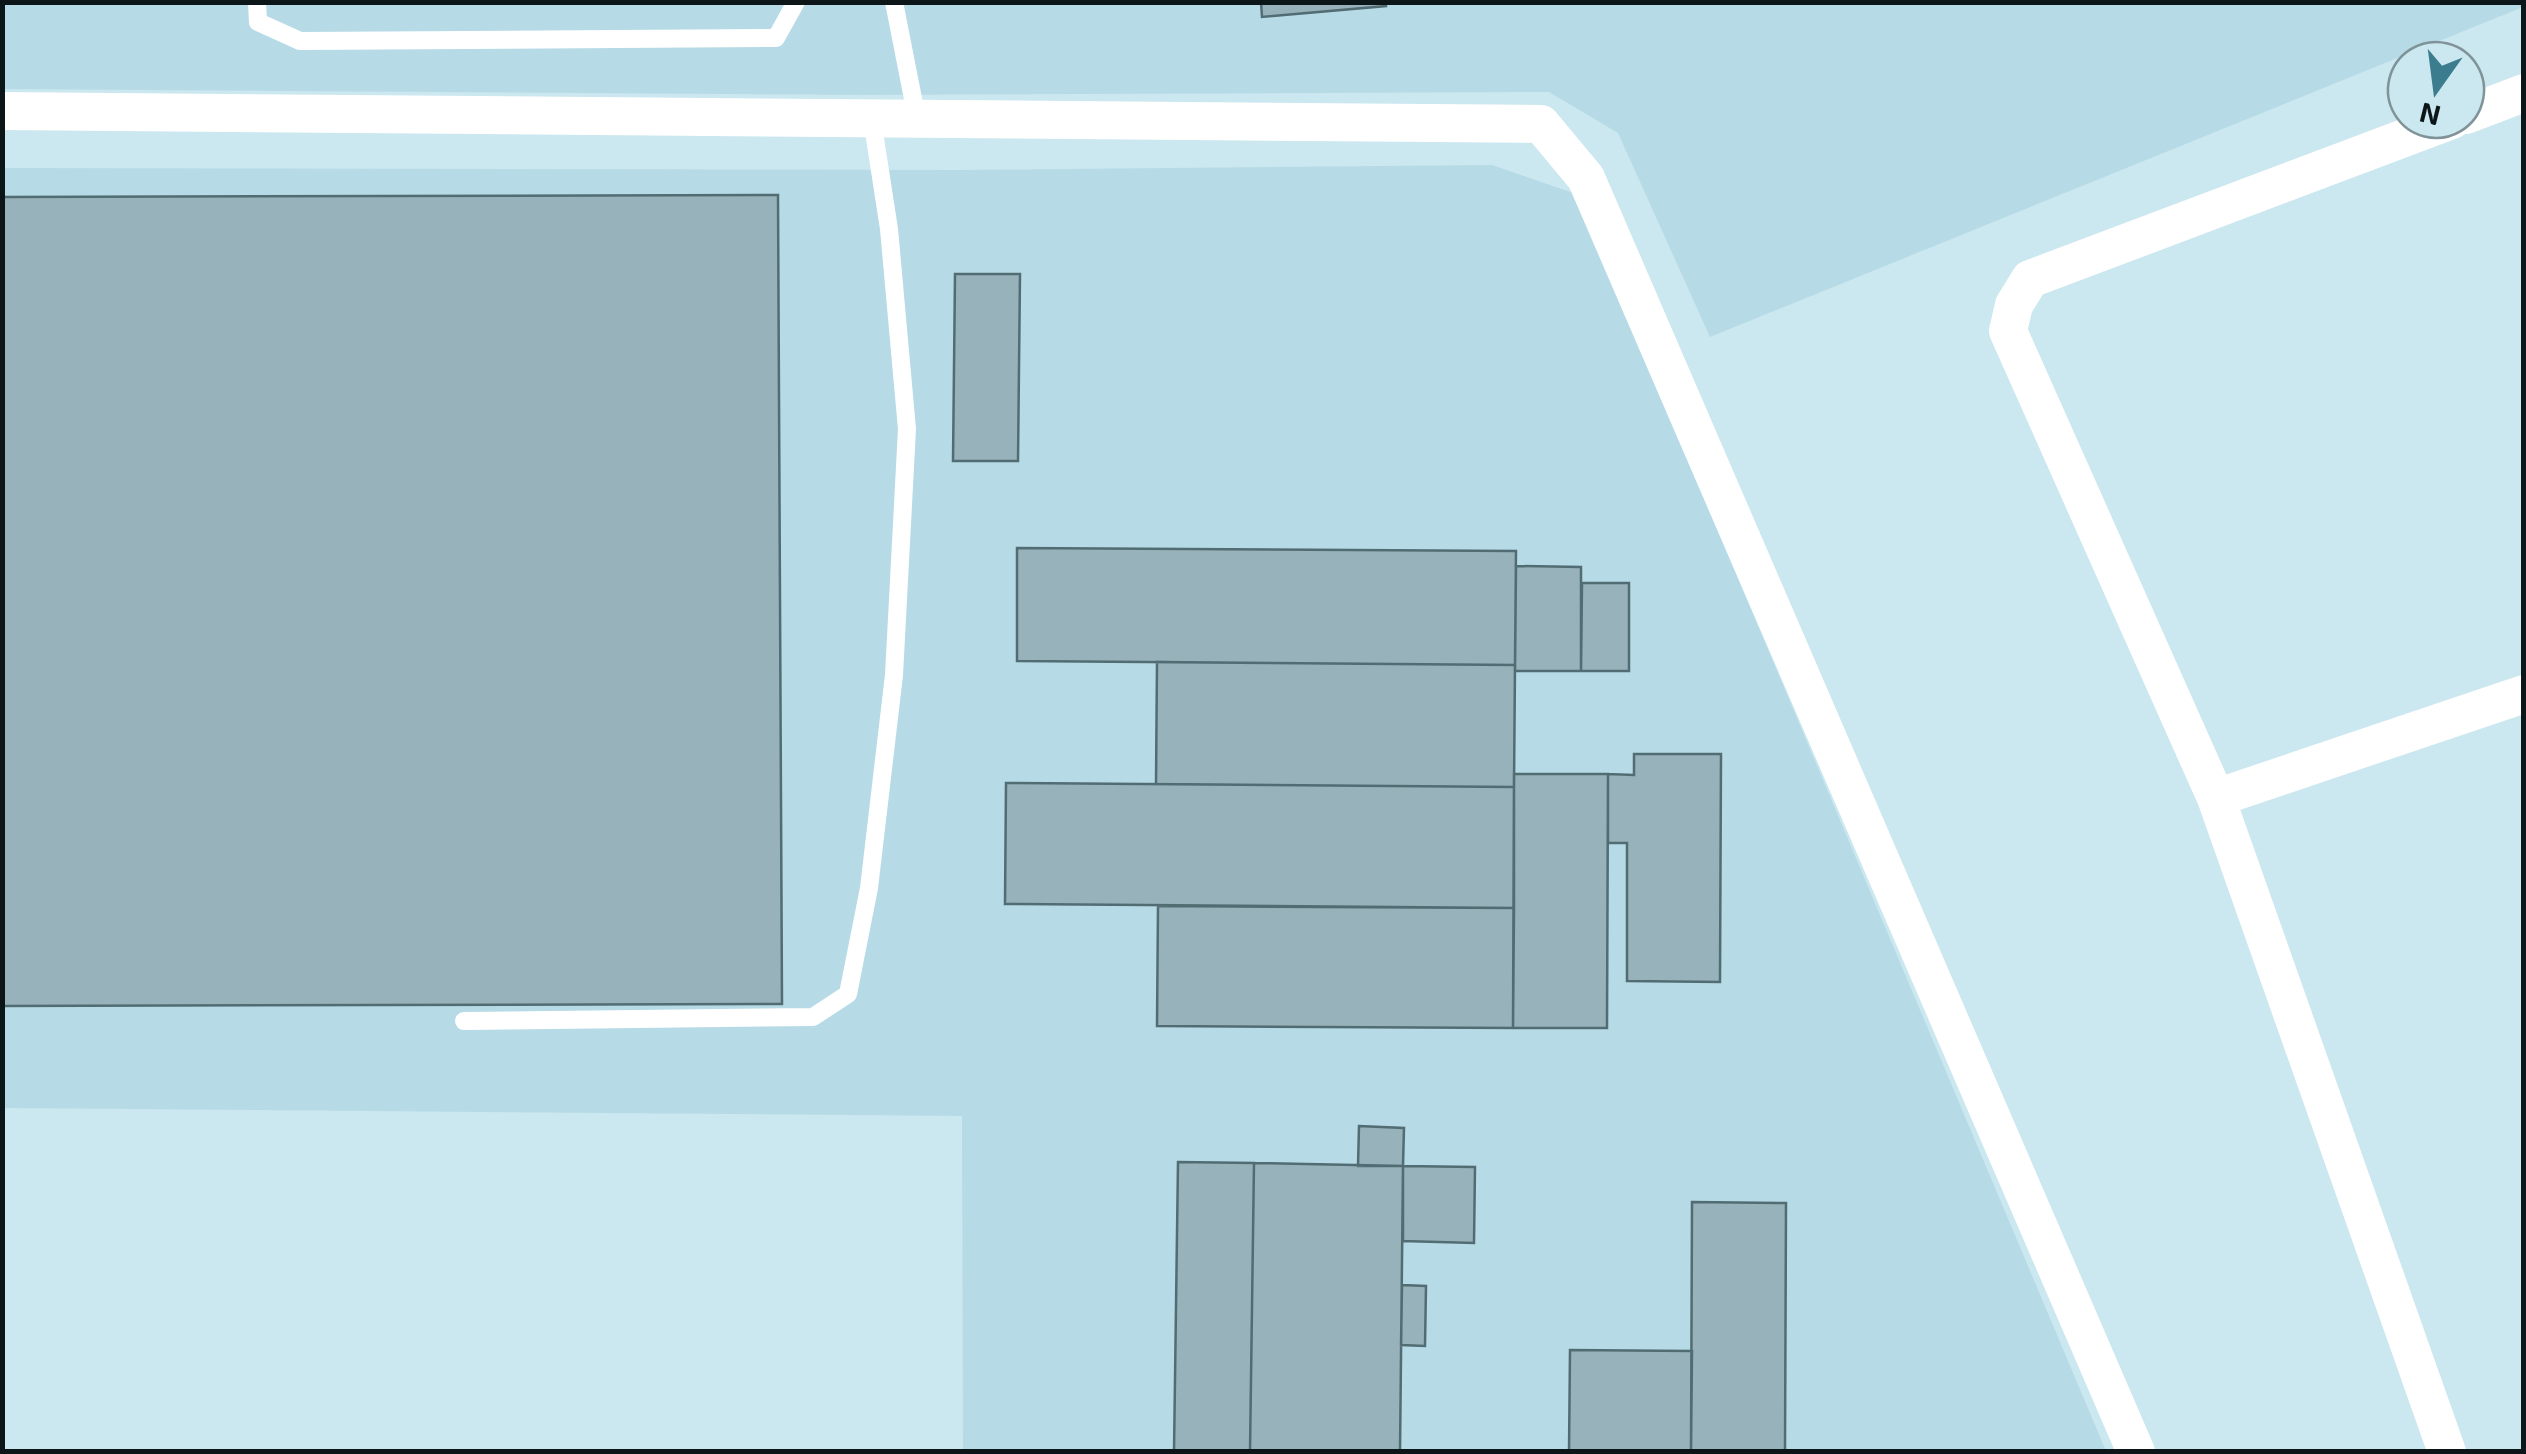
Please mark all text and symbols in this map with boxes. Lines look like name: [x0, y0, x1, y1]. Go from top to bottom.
north arrow: [2386, 40, 2486, 140]
text: N: [2416, 96, 2444, 134]

